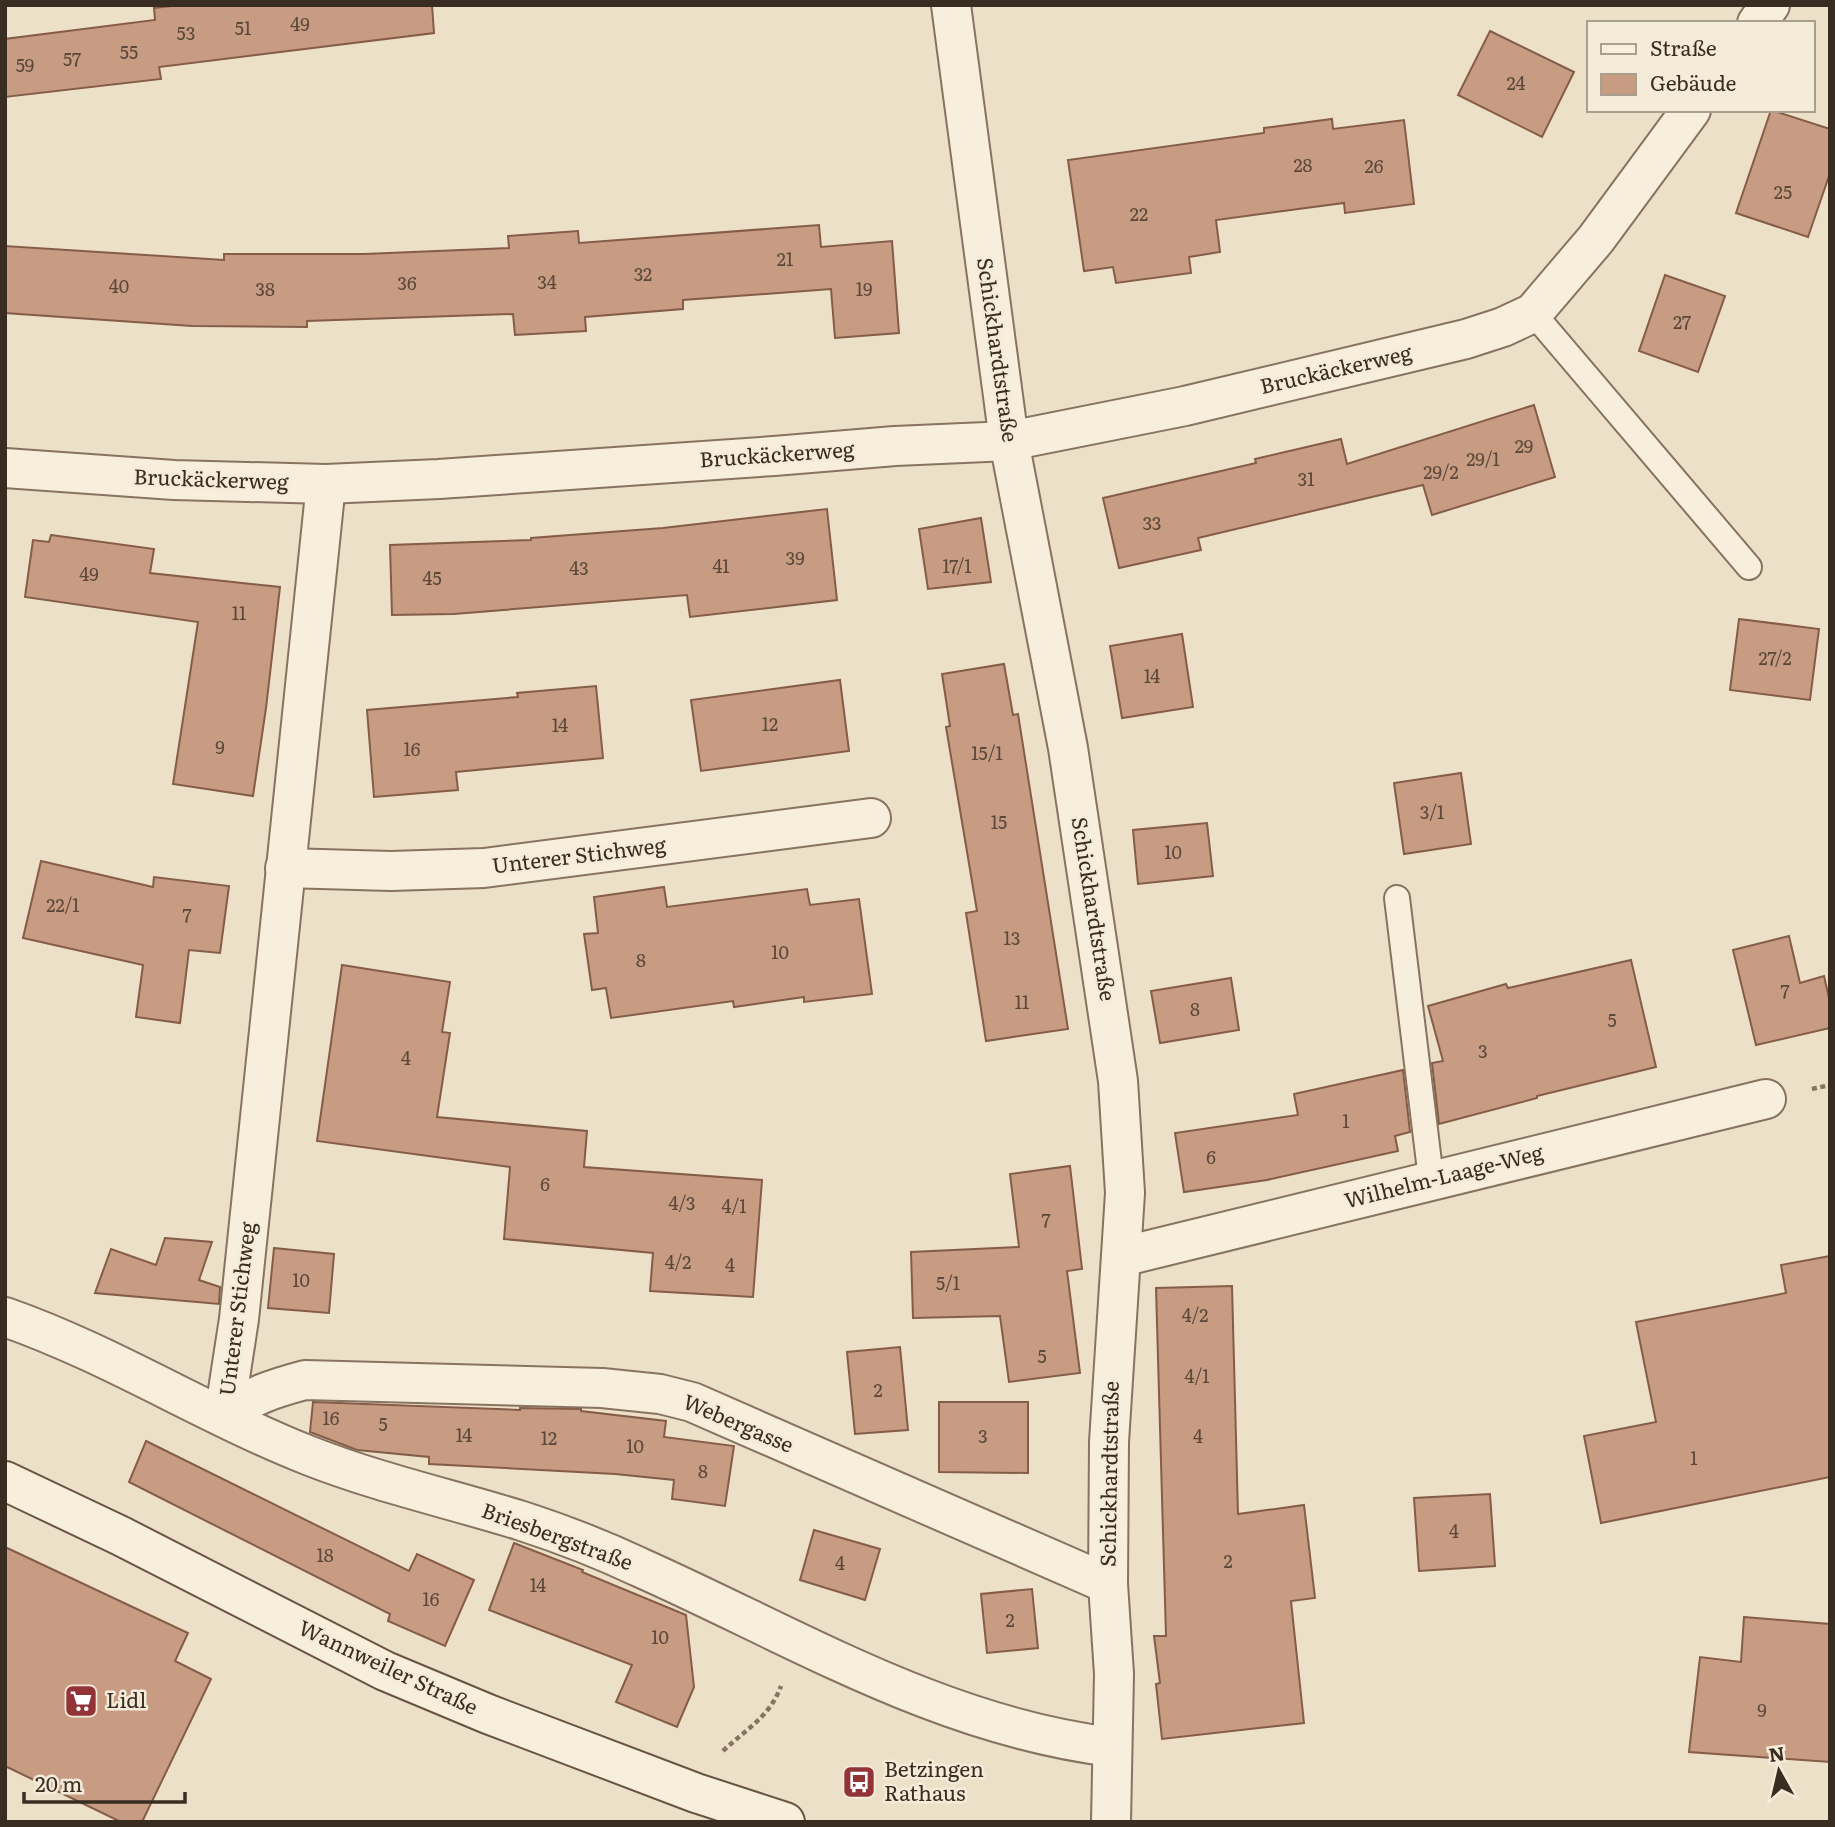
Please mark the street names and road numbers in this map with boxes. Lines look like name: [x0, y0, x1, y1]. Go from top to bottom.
street label: Schickhardtstraße: [971, 255, 1028, 444]
street label: Bruckäckerweg: [1256, 335, 1415, 400]
street label: Bruckäckerweg: [698, 432, 856, 473]
street label: Bruckäckerweg: [133, 459, 290, 496]
street label: Schickhardtstraße: [1066, 814, 1125, 1003]
street label: Unterer Stichweg: [490, 827, 668, 880]
street label: Wilhelm-Laage-Weg: [1341, 1135, 1546, 1214]
street label: Unterer Stichweg: [209, 1220, 262, 1397]
street label: Schickhardtstraße: [1090, 1381, 1125, 1567]
street label: Webergasse: [679, 1385, 799, 1459]
street label: Briesbergstraße: [478, 1493, 638, 1576]
street label: Wannweiler Straße: [294, 1611, 484, 1721]

